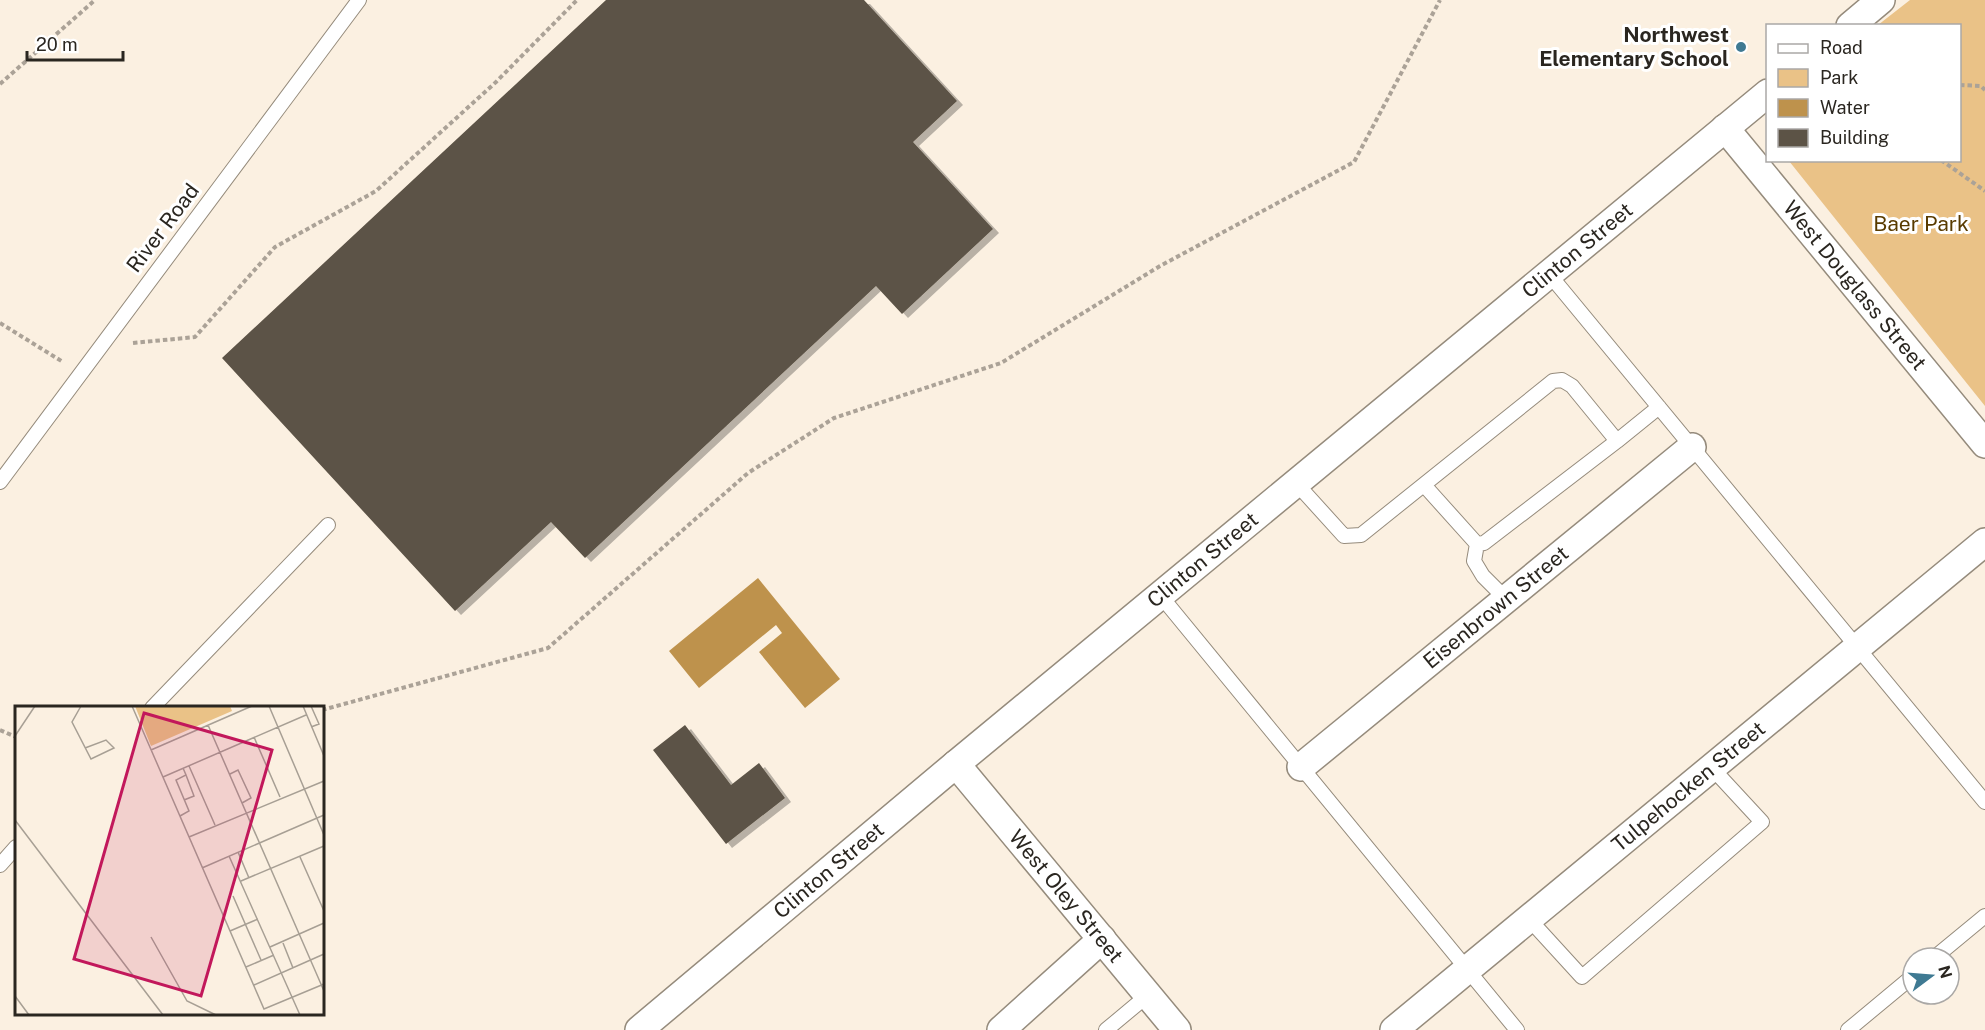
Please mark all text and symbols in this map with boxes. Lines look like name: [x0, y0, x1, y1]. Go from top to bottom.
place label: Northwest Elementary School: [1539, 22, 1729, 71]
scale bar: [27, 24, 123, 62]
legend: [1766, 24, 1961, 162]
text: 20 m: [36, 34, 78, 55]
text: Road: [1820, 37, 1863, 58]
marker: Northwest Elementary School: [1734, 40, 1748, 54]
text: Park: [1820, 67, 1858, 88]
text: Water: [1820, 97, 1870, 118]
text: Building: [1820, 127, 1889, 148]
street label: River Road: [121, 178, 204, 277]
street label: West Douglass Street: [1778, 196, 1932, 375]
street label: Clinton Street: [1517, 197, 1638, 303]
park label: Baer Park: [1873, 211, 1969, 236]
street label: Clinton Street: [1142, 507, 1263, 613]
street label: Eisenbrown Street: [1418, 540, 1573, 674]
inset map: [15, 706, 324, 1015]
street label: Tulpehocken Street: [1606, 716, 1770, 857]
street label: Clinton Street: [768, 817, 889, 924]
street label: West Oley Street: [1004, 824, 1129, 967]
north arrow: [1901, 946, 1961, 1006]
text: N: [1934, 963, 1956, 981]

